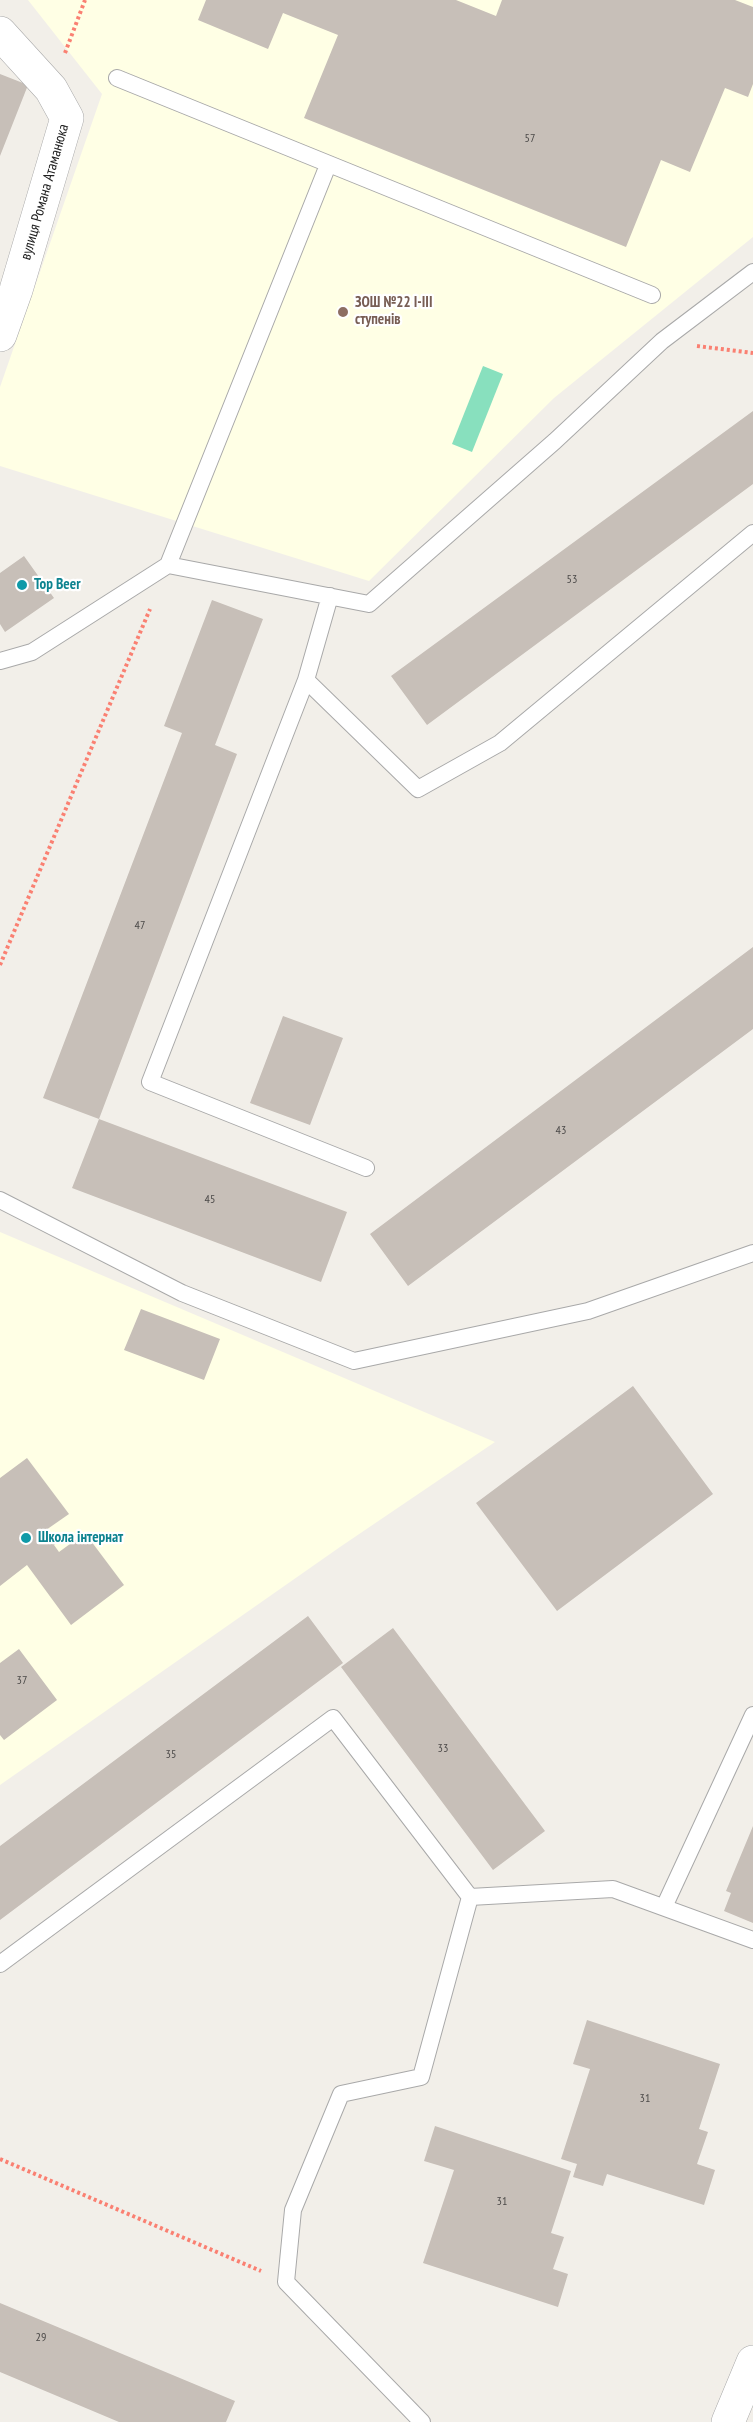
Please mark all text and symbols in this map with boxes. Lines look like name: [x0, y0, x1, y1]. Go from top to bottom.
street label: вулиця Романа Атаманюка: [17, 122, 73, 262]
house number: 57: [525, 132, 535, 146]
place label: ЗОШ №22 І-ІІІ ступенів: [355, 294, 433, 329]
marker: ЗОШ №22 І-ІІІ ступенів: [336, 305, 350, 319]
house number: 53: [567, 573, 577, 587]
place label: Top Beer: [34, 576, 81, 594]
marker: Top Beer: [15, 578, 29, 592]
house number: 47: [135, 919, 145, 933]
house number: 43: [556, 1124, 566, 1138]
house number: 45: [205, 1193, 215, 1207]
place label: Школа інтернат: [38, 1529, 123, 1547]
marker: Школа інтернат: [19, 1531, 33, 1545]
house number: 37: [17, 1674, 27, 1688]
house number: 33: [438, 1742, 448, 1756]
house number: 35: [166, 1748, 176, 1762]
house number: 31: [640, 2092, 650, 2106]
house number: 31: [497, 2195, 507, 2209]
house number: 29: [36, 2331, 46, 2345]

